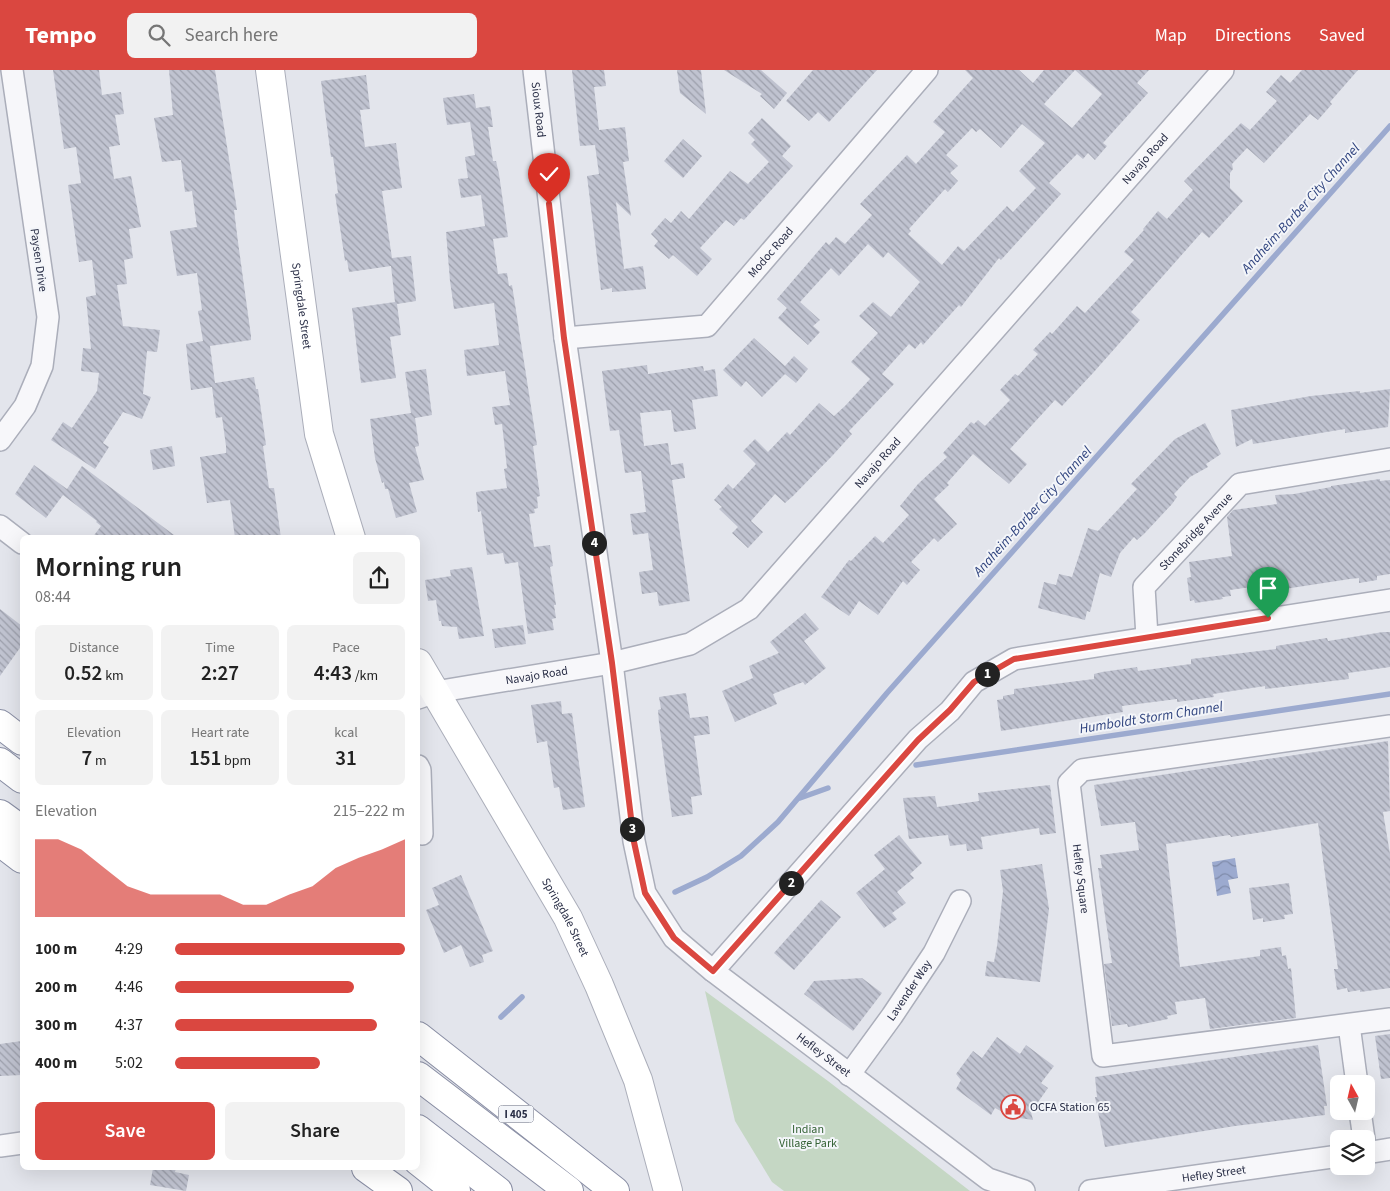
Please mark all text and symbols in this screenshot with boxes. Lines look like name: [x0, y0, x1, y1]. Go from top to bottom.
search box: [127, 13, 477, 58]
text: Tempo: [25, 18, 97, 53]
icon: search: [145, 21, 173, 49]
text: Search here: [185, 22, 278, 49]
text: Map: [1155, 23, 1187, 48]
text: Directions: [1215, 23, 1291, 48]
text: Saved: [1319, 23, 1365, 48]
street label: Sioux Road: [526, 81, 550, 139]
street label: Navajo Road: [1118, 130, 1173, 188]
water label: Anaheim-Barber City Channel: [1236, 139, 1365, 279]
pin: [528, 153, 570, 204]
icon: check: [535, 160, 563, 188]
street label: Modoc Road: [744, 223, 798, 281]
street label: Paysen Drive: [26, 227, 51, 293]
street label: Springdale Street: [287, 262, 315, 350]
street label: Navajo Road: [851, 434, 905, 492]
water label: Anaheim-Barber City Channel: [968, 442, 1097, 582]
street label: Stonebridge Avenue: [1156, 489, 1237, 574]
pin: 4: [582, 530, 606, 556]
text: 4: [591, 533, 598, 553]
text: Morning run: [35, 547, 182, 587]
button: share: [353, 552, 405, 604]
pin: [1247, 567, 1289, 618]
icon: arrive: [1254, 574, 1282, 602]
text: 08:44: [35, 586, 71, 608]
text: Distance: [69, 638, 119, 658]
text: Time: [205, 638, 235, 658]
text: Pace: [332, 638, 360, 658]
text: 0.52: [64, 658, 102, 688]
text: 2:27: [201, 658, 239, 688]
text: 4:43: [314, 658, 352, 688]
street label: Navajo Road: [504, 662, 569, 689]
pin: 1: [974, 662, 1000, 686]
text: 1: [984, 664, 991, 684]
text: km: [102, 666, 124, 686]
text: /km: [352, 666, 378, 686]
water label: Humboldt Storm Channel: [1078, 697, 1225, 739]
text: Elevation: [67, 723, 121, 743]
text: Heart rate: [191, 723, 249, 743]
text: kcal: [334, 723, 358, 743]
text: 7: [81, 743, 92, 773]
text: 151: [189, 743, 221, 773]
text: 31: [335, 743, 357, 773]
text: m: [92, 751, 107, 771]
text: bpm: [221, 751, 251, 771]
text: Elevation: [35, 800, 97, 822]
text: 215–222 m: [333, 800, 405, 822]
pin: 3: [620, 816, 644, 842]
text: 3: [629, 819, 636, 839]
street label: Hefley Square: [1068, 843, 1093, 915]
pin: 2: [778, 870, 804, 896]
text: 2: [788, 873, 795, 893]
street label: Springdale Street: [537, 875, 593, 960]
text: 100 m: [35, 938, 77, 960]
text: 4:29: [115, 938, 143, 960]
street label: Lavender Way: [883, 956, 936, 1025]
text: 200 m: [35, 976, 77, 998]
text: 4:46: [115, 976, 143, 998]
text: 300 m: [35, 1014, 77, 1036]
text: 4:37: [115, 1014, 143, 1036]
street label: Hefley Street: [792, 1029, 854, 1081]
text: 400 m: [35, 1052, 77, 1074]
text: 5:02: [115, 1052, 143, 1074]
north arrow: [1330, 1075, 1375, 1120]
map controls: [1330, 1075, 1375, 1175]
public building icon: OCFA Station 65: [1000, 1094, 1026, 1120]
place label: OCFA Station 65: [1030, 1099, 1109, 1116]
button: Save: [35, 1102, 215, 1160]
button: Share: [225, 1102, 405, 1160]
road number: I 405: [498, 1106, 534, 1122]
park label: Indian Village Park: [779, 1121, 837, 1152]
button: layers: [1330, 1130, 1375, 1175]
street label: Hefley Street: [1181, 1161, 1247, 1187]

